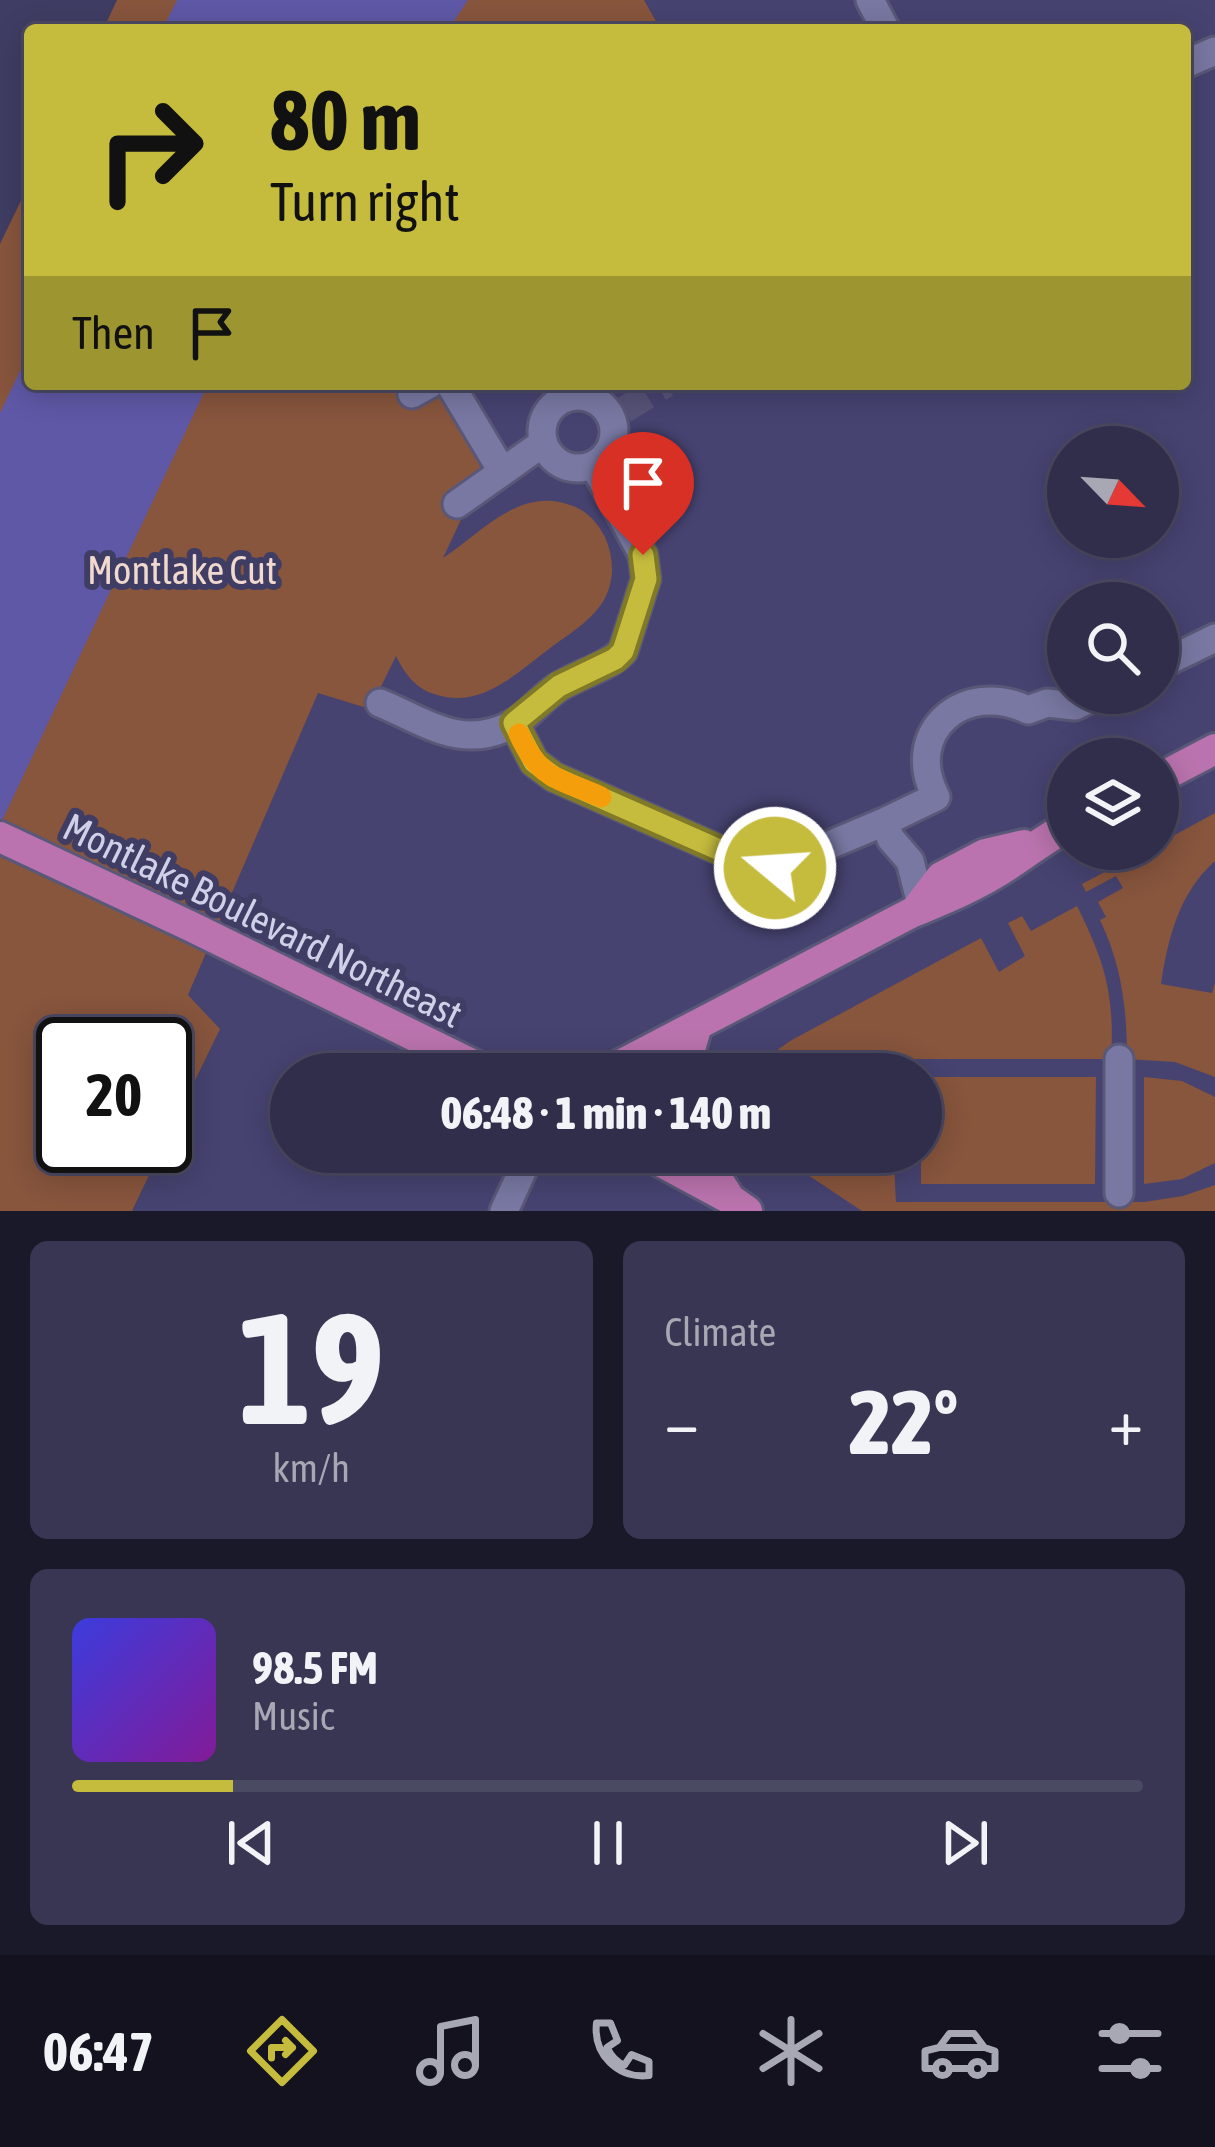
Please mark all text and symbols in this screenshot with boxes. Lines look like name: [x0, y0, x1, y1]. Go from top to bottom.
icon: right: [72, 72, 228, 228]
text: 80 m: [270, 72, 421, 168]
text: Turn right: [270, 171, 460, 232]
icon: arrive: [179, 300, 245, 366]
text: Then: [72, 307, 155, 359]
north arrow: [1047, 426, 1179, 558]
map controls: [1047, 426, 1179, 870]
pin: [592, 432, 694, 555]
icon: arrive: [610, 450, 676, 516]
park label: Montlake Cut: [87, 548, 277, 592]
button: search: [1047, 582, 1179, 714]
button: layers: [1047, 738, 1179, 870]
street label: Montlake Boulevard Northeast: [57, 804, 469, 1036]
position arrow: [712, 805, 838, 931]
speed limit sign: 20: [36, 1017, 192, 1173]
text: 06:48 · 1 min · 140 m: [441, 1087, 771, 1139]
text: 19: [238, 1278, 385, 1457]
text: Climate: [665, 1310, 776, 1354]
text: 22°: [849, 1370, 958, 1473]
text: −: [665, 1383, 699, 1459]
text: +: [1109, 1383, 1143, 1459]
text: km/h: [273, 1446, 350, 1490]
text: 98.5 FM: [252, 1642, 378, 1694]
text: Music: [252, 1694, 334, 1738]
icon: previous: [218, 1810, 284, 1876]
icon: pause: [575, 1810, 641, 1876]
icon: next: [932, 1810, 998, 1876]
icon: directions: [240, 2009, 324, 2093]
icon: music: [409, 2009, 493, 2093]
icon: phone: [579, 2009, 663, 2093]
icon: climate: [749, 2009, 833, 2093]
icon: car: [918, 2009, 1002, 2093]
icon: filters: [1088, 2009, 1172, 2093]
text: 06:47: [43, 2021, 154, 2082]

